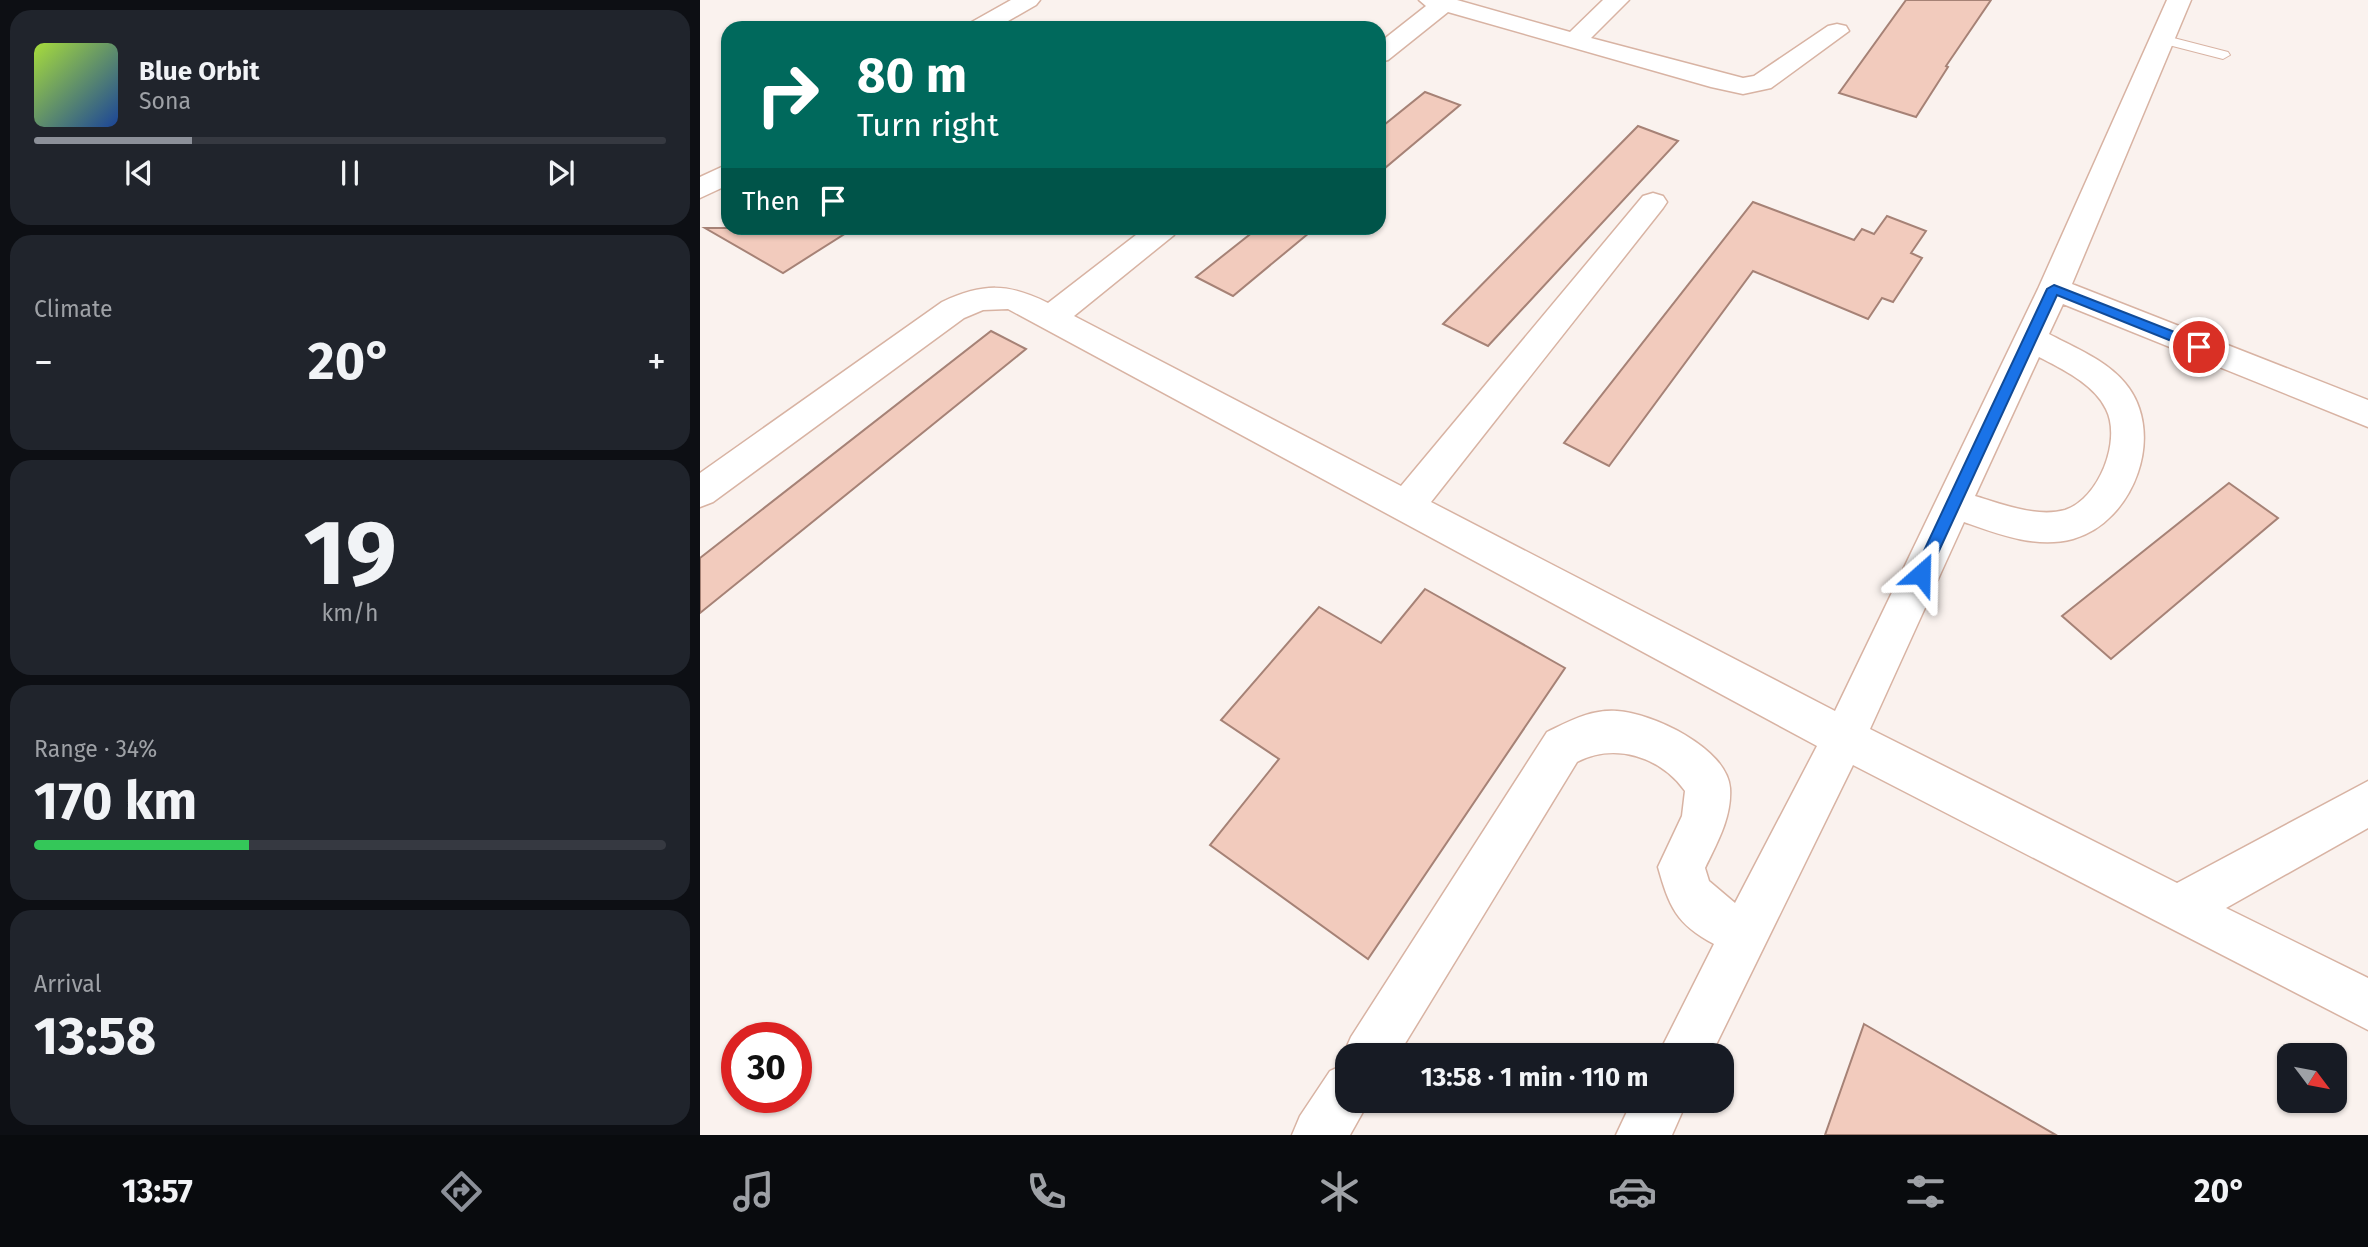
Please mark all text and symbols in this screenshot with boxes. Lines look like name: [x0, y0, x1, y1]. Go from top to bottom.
text: 80 m: [857, 46, 967, 105]
icon: right: [742, 49, 833, 140]
text: Blue Orbit: [139, 56, 259, 87]
text: Sona: [139, 87, 191, 115]
text: Turn right: [857, 106, 999, 144]
icon: previous: [120, 154, 158, 192]
icon: pause: [331, 154, 369, 192]
icon: next: [542, 154, 580, 192]
icon: arrive: [814, 182, 852, 220]
text: Then: [742, 186, 800, 217]
text: Climate: [34, 295, 113, 323]
pin: [2169, 317, 2229, 377]
icon: arrive: [2180, 328, 2218, 366]
text: 20°: [308, 330, 392, 393]
text: −: [34, 339, 53, 385]
text: +: [647, 339, 666, 385]
text: 19: [303, 499, 397, 608]
position arrow: [1884, 537, 1958, 611]
text: km/h: [322, 599, 378, 627]
text: Range · 34%: [34, 735, 157, 763]
text: 170 km: [34, 770, 197, 833]
text: Arrival: [34, 970, 101, 998]
text: 13:58: [34, 1005, 156, 1068]
speed limit sign: 30: [721, 1022, 812, 1113]
north arrow: [2277, 1043, 2347, 1113]
map controls: [2277, 1043, 2347, 1113]
text: 13:58 · 1 min · 110 m: [1421, 1062, 1648, 1093]
icon: directions: [437, 1167, 486, 1216]
icon: music: [729, 1167, 778, 1216]
icon: phone: [1022, 1167, 1071, 1216]
icon: climate: [1315, 1167, 1364, 1216]
icon: car: [1608, 1167, 1657, 1216]
icon: filters: [1901, 1167, 1950, 1216]
text: 13:57: [122, 1172, 193, 1210]
text: 20°: [2194, 1172, 2246, 1210]

